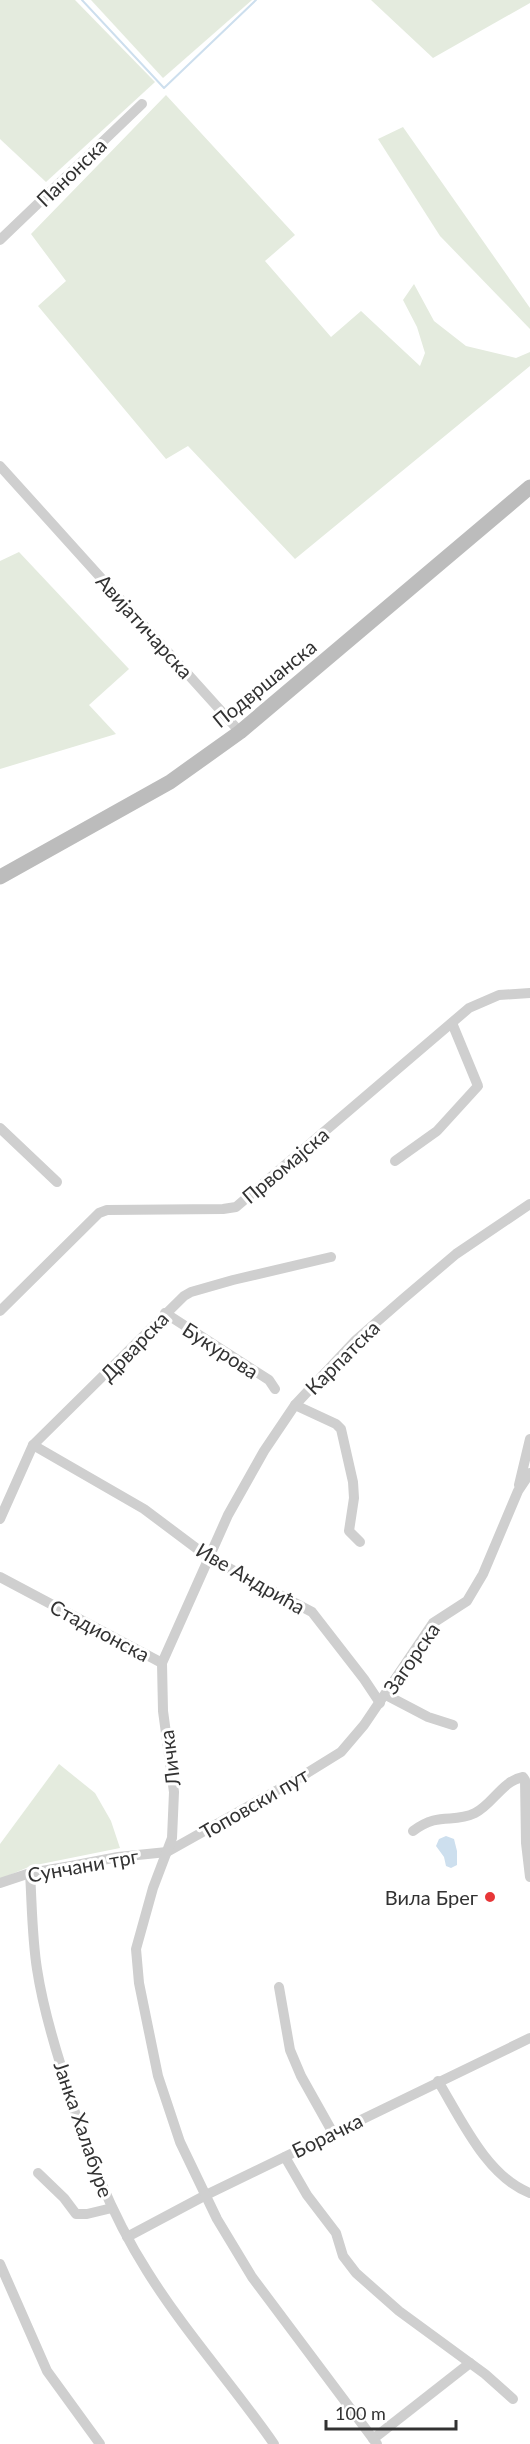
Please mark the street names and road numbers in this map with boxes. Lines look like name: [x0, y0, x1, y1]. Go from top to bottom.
street label: Панонска: [31, 133, 111, 211]
street label: Авијатичарска: [92, 569, 198, 683]
street label: Подвршанска: [207, 634, 321, 732]
street label: Првомајска: [237, 1122, 333, 1208]
street label: Дрварска: [95, 1306, 173, 1386]
street label: Карпатска: [300, 1315, 384, 1399]
street label: Букурова: [179, 1317, 263, 1383]
street label: Иве Андрића: [192, 1537, 310, 1619]
street label: Стадионска: [46, 1594, 154, 1666]
street label: Загорска: [378, 1618, 444, 1698]
street label: Личка: [154, 1729, 184, 1788]
street label: Топовски пут: [195, 1762, 313, 1844]
street label: Сунчани трг: [26, 1843, 140, 1887]
street label: Јанка Халабуре: [49, 2058, 119, 2200]
street label: Борачка: [288, 2108, 366, 2162]

